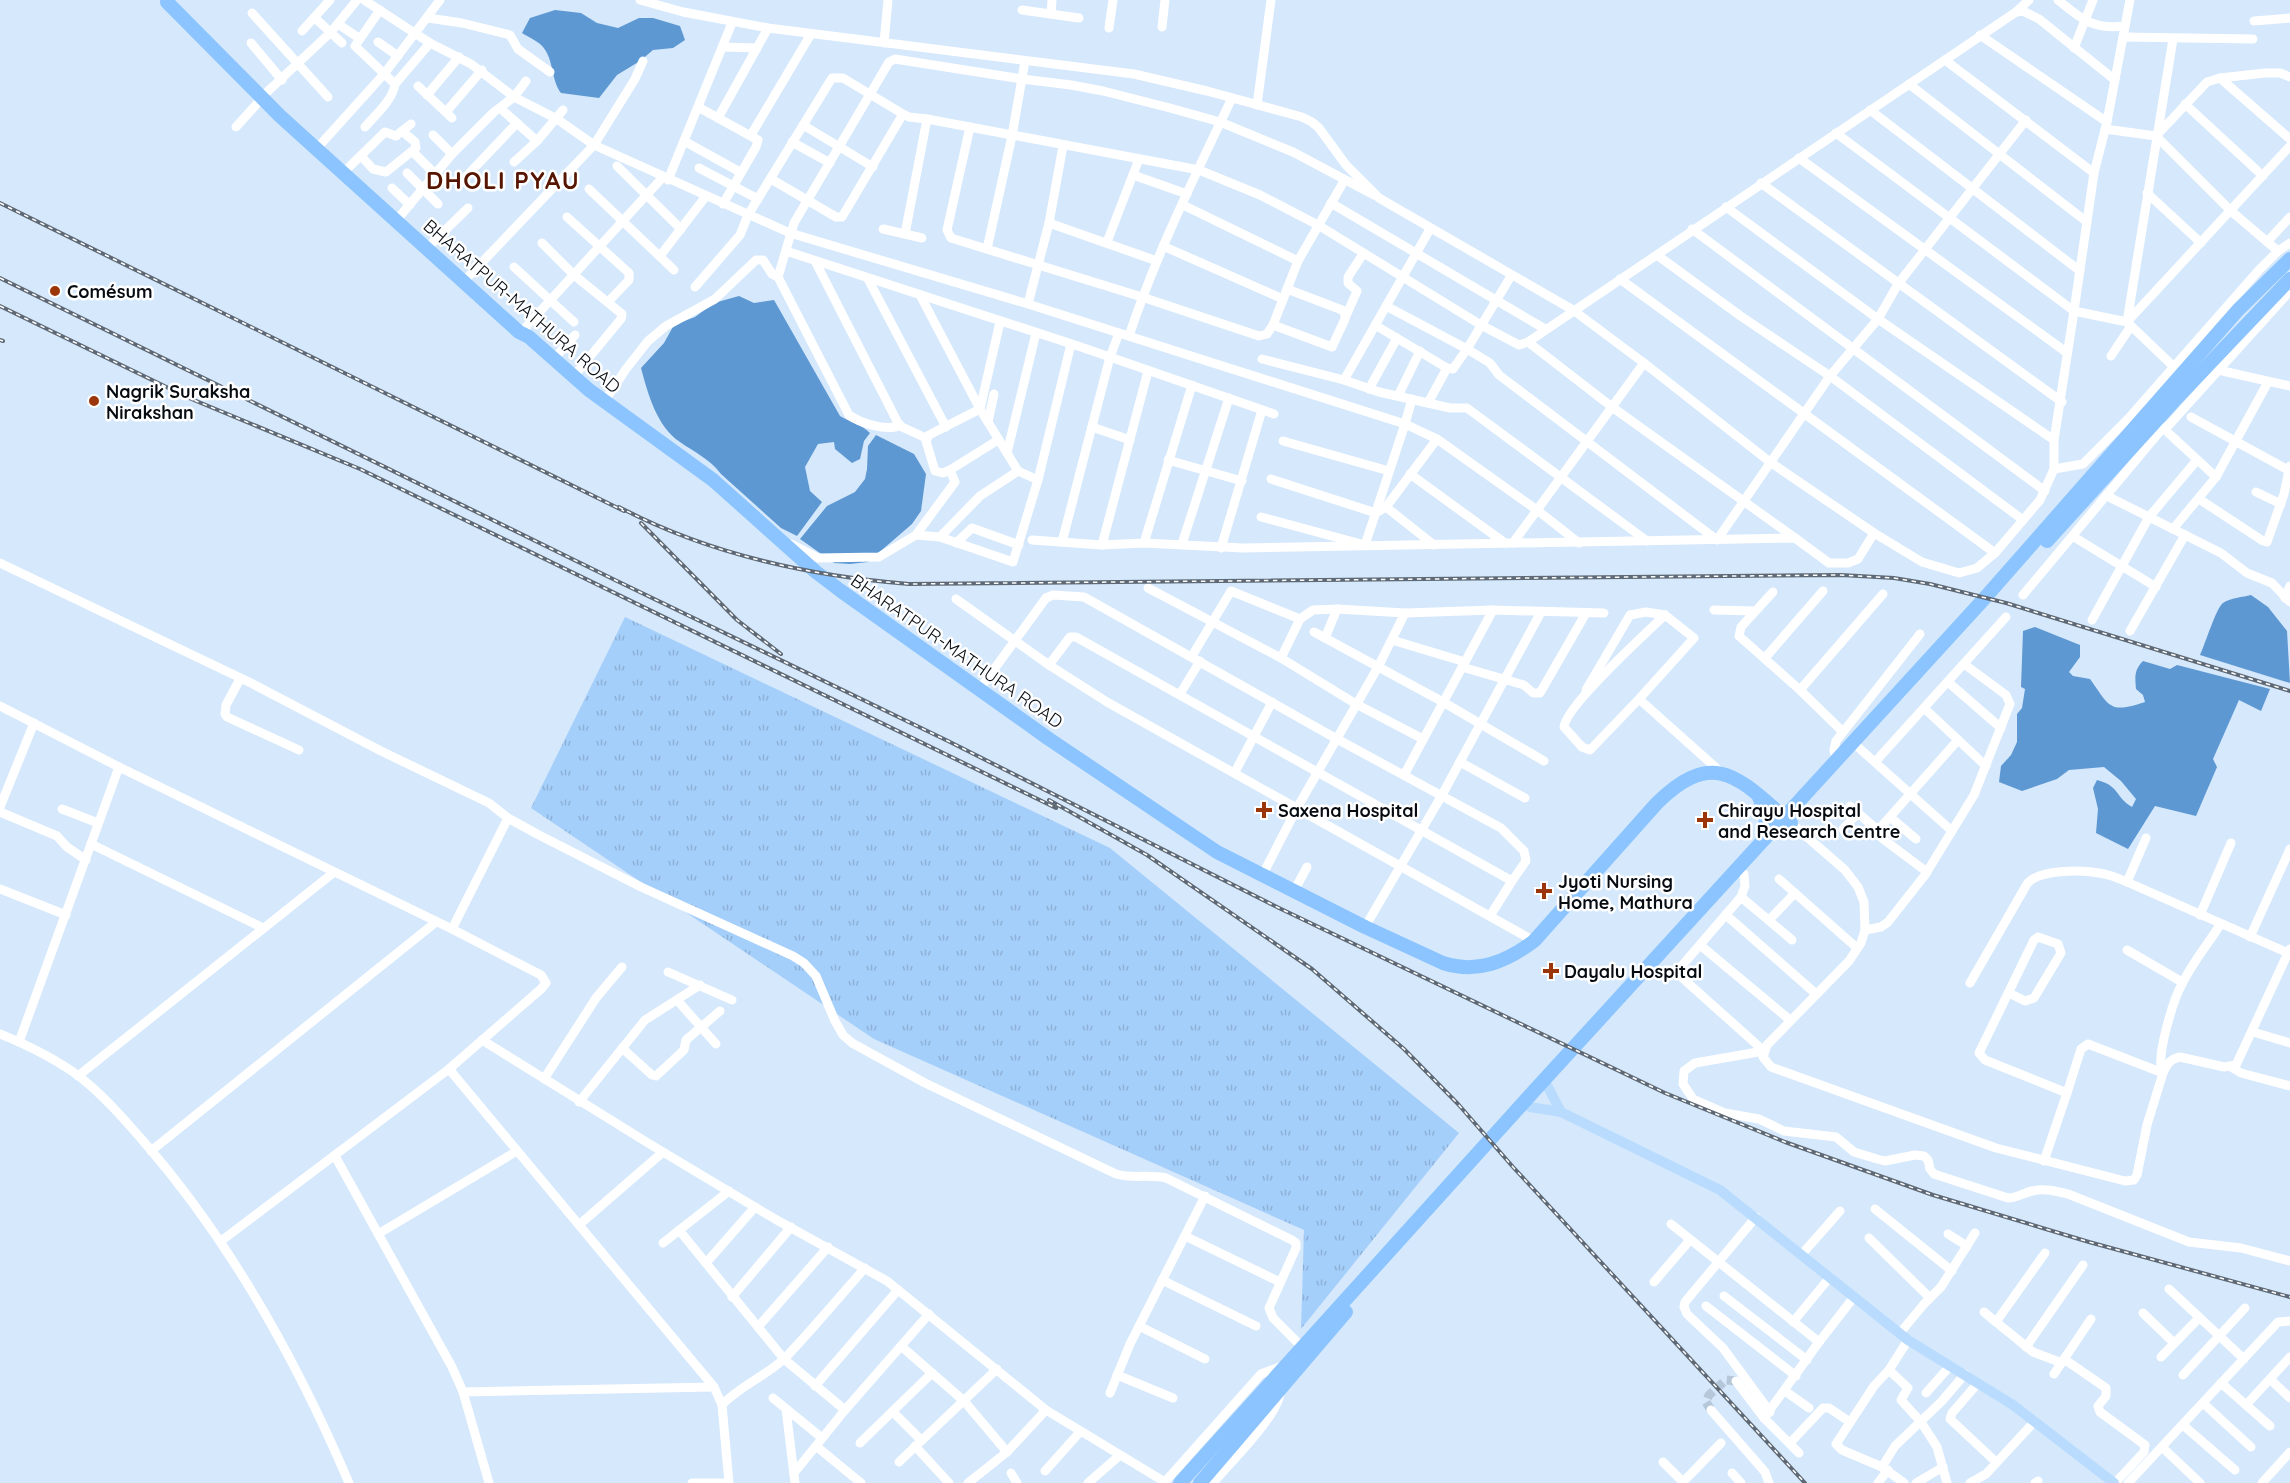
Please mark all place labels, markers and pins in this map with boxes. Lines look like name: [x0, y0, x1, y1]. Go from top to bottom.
place label: Comésum: [67, 280, 153, 303]
marker: Comésum: [48, 284, 62, 298]
place label: Nagrik Suraksha Nirakshan: [106, 380, 250, 424]
marker: Nagrik Suraksha Nirakshan: [87, 394, 101, 408]
place label: Saxena Hospital: [1278, 799, 1418, 822]
place label: Chirayu Hospital and Research Centre: [1718, 799, 1900, 843]
marker: Saxena Hospital: [1255, 801, 1273, 819]
marker: Chirayu Hospital and Research Centre: [1696, 811, 1714, 829]
place label: Jyoti Nursing Home, Mathura: [1558, 870, 1693, 914]
marker: Jyoti Nursing Home, Mathura: [1535, 882, 1553, 900]
place label: Dayalu Hospital: [1564, 960, 1702, 983]
marker: Dayalu Hospital: [1542, 962, 1560, 980]

